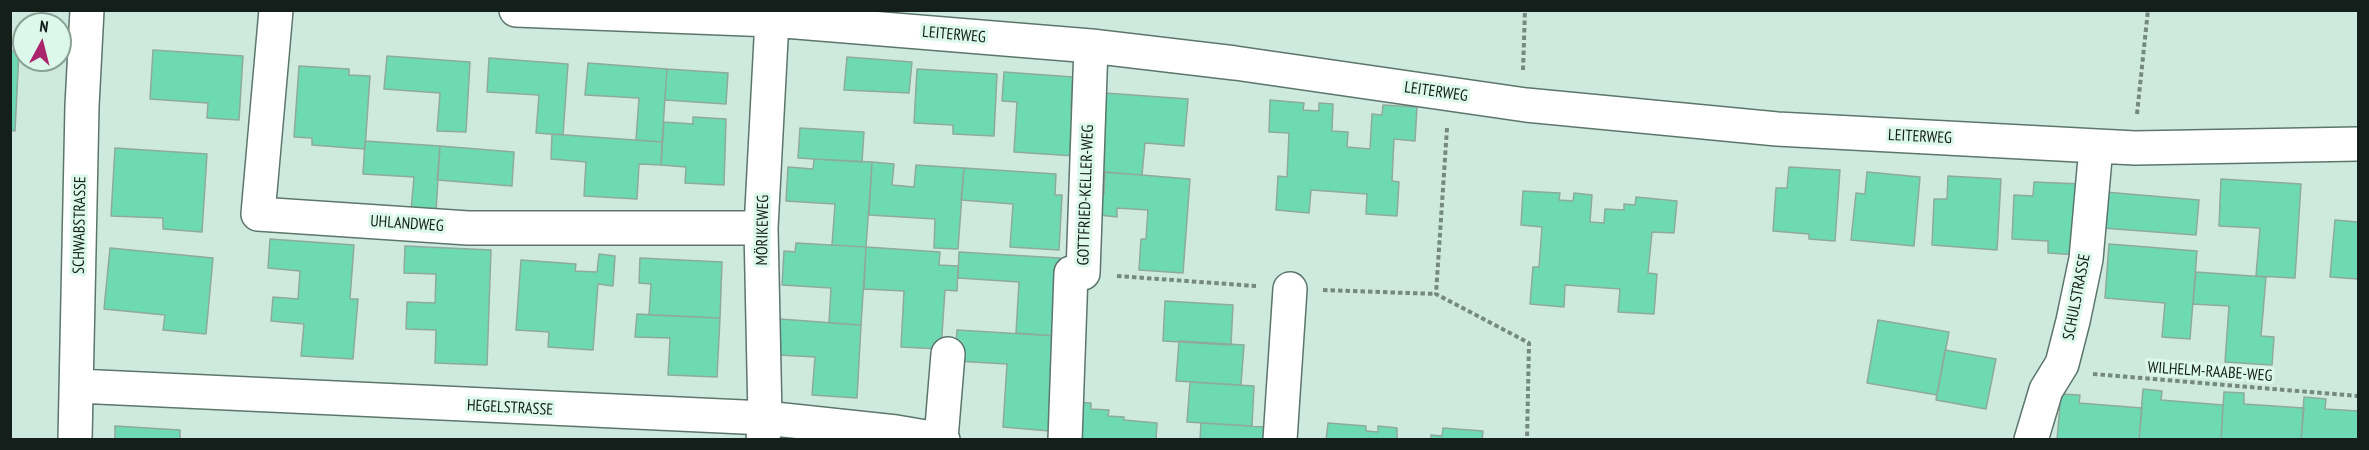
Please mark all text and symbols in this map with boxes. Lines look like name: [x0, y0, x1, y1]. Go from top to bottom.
north arrow: [12, 12, 72, 72]
text: N: [38, 16, 49, 37]
street label: LEITERWEG: [921, 23, 987, 47]
street label: LEITERWEG: [1403, 78, 1469, 106]
street label: GOTTFRIED-KELLER-WEG: [1074, 124, 1098, 266]
street label: LEITERWEG: [1888, 126, 1952, 148]
street label: SCHWABSTRASSE: [70, 176, 90, 274]
street label: MÖRIKEWEG: [753, 195, 773, 265]
street label: UHLANDWEG: [370, 212, 444, 236]
street label: SCHULSTRASSE: [2059, 252, 2095, 342]
street label: WILHELM-RAABE-WEG: [2147, 358, 2273, 386]
street label: HEGELSTRASSE: [466, 396, 554, 420]

